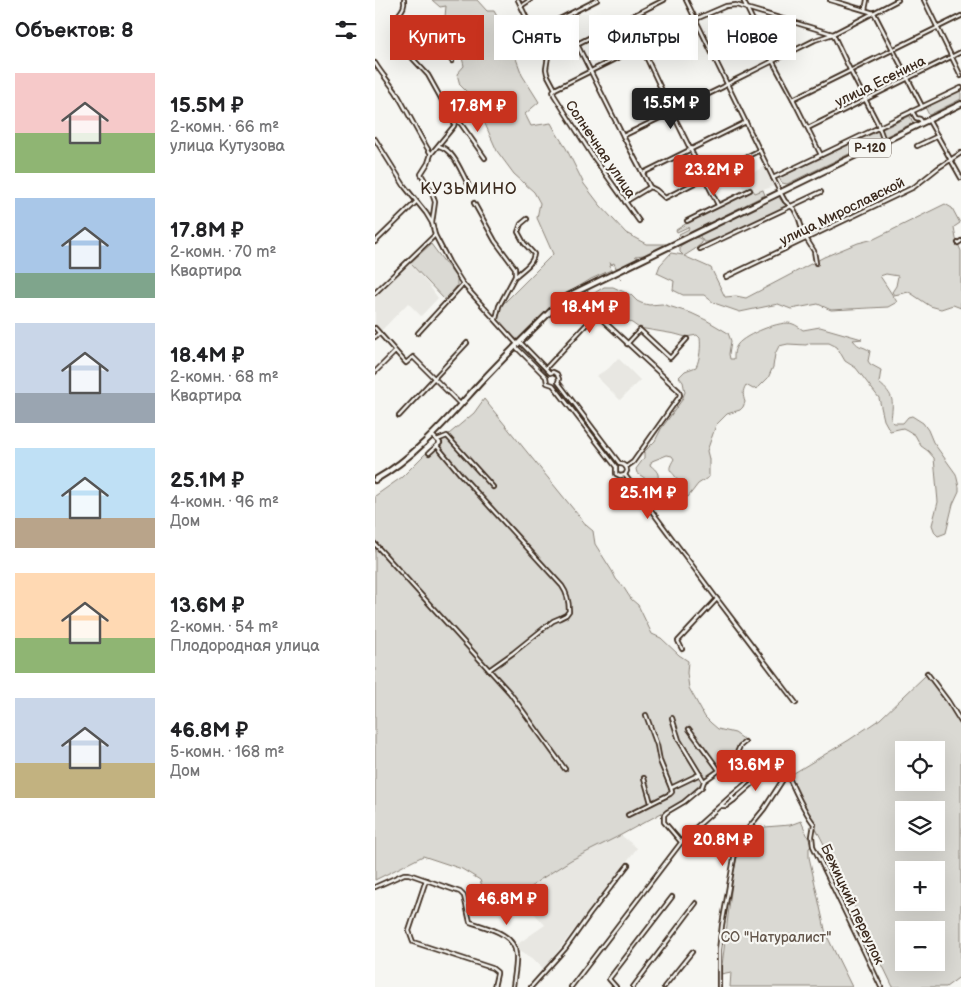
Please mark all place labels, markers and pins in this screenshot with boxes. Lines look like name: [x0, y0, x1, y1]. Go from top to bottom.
pin: 15.5M ₽: [625, 88, 717, 130]
pin: 17.8M ₽: [432, 90, 524, 133]
pin: 23.2M ₽: [668, 154, 760, 197]
pin: 18.4M ₽: [544, 292, 636, 334]
pin: 25.1M ₽: [602, 478, 694, 520]
pin: 13.6M ₽: [710, 750, 802, 792]
pin: 20.8M ₽: [677, 824, 769, 867]
pin: 46.8M ₽: [461, 884, 553, 926]

